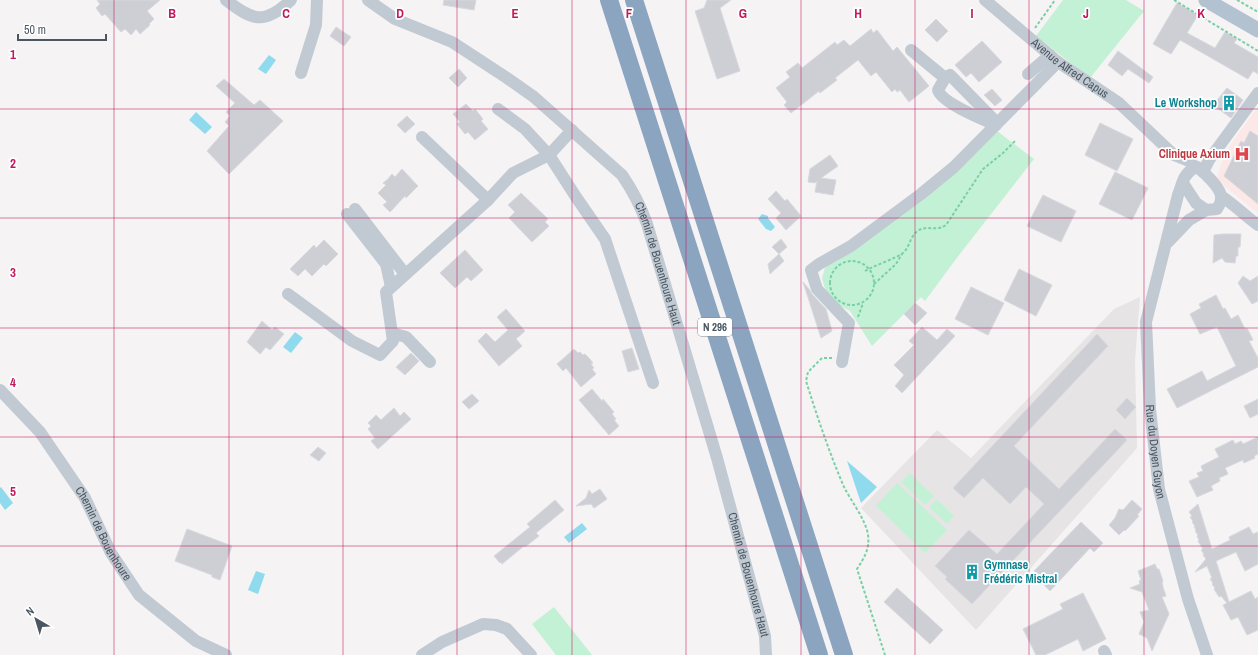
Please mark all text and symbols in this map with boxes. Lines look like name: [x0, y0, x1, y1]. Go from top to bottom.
text: B: [168, 5, 176, 22]
text: C: [282, 5, 290, 22]
text: D: [396, 5, 404, 22]
text: E: [511, 5, 519, 22]
text: F: [626, 5, 633, 22]
text: G: [739, 5, 747, 22]
text: H: [854, 5, 862, 22]
text: I: [971, 5, 974, 22]
text: J: [1083, 5, 1089, 22]
text: K: [1197, 5, 1205, 22]
scale bar: [18, 16, 106, 42]
text: 50 m: [24, 22, 46, 38]
street label: Avenue Alfred Capus: [1027, 34, 1112, 102]
text: 1: [10, 46, 16, 63]
building icon: Le Workshop: [1220, 94, 1238, 112]
place label: Le Workshop: [1155, 95, 1217, 111]
hospital icon: Clinique Axium: [1233, 145, 1251, 163]
place label: Clinique Axium: [1159, 146, 1230, 162]
text: 2: [10, 155, 16, 172]
street label: Chemin de Bouenhoure Haut: [631, 199, 685, 327]
text: 3: [10, 264, 16, 281]
road number: N 296: [698, 318, 732, 336]
text: 4: [10, 374, 16, 391]
street label: Rue du Doyen Guyon: [1142, 404, 1169, 501]
text: 5: [10, 483, 16, 500]
street label: Chemin de Bouenhoure: [71, 483, 135, 584]
street label: Chemin de Bouenhoure Haut: [724, 511, 773, 639]
place label: Gymnase Frédéric Mistral: [984, 557, 1058, 587]
building icon: Gymnase Frédéric Mistral: [963, 563, 981, 581]
north arrow: [16, 599, 56, 639]
text: N: [23, 604, 37, 619]

